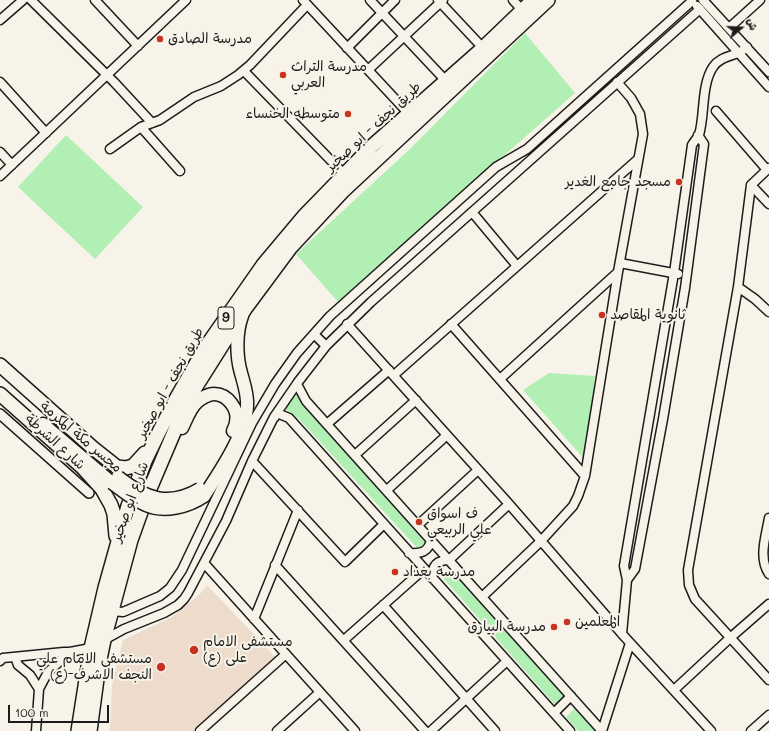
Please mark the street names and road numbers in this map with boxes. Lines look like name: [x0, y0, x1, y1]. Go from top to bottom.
street label: طريق نجف - ابو صخير: [322, 78, 424, 176]
road number: 9: [218, 307, 234, 329]
street label: طريق نجف - ابو صخير: [133, 325, 207, 441]
street label: مجسر مكة المكرمة: [37, 398, 125, 476]
street label: شارع الشرطة: [21, 411, 89, 473]
street label: شارع ابو صخير: [108, 460, 152, 544]

